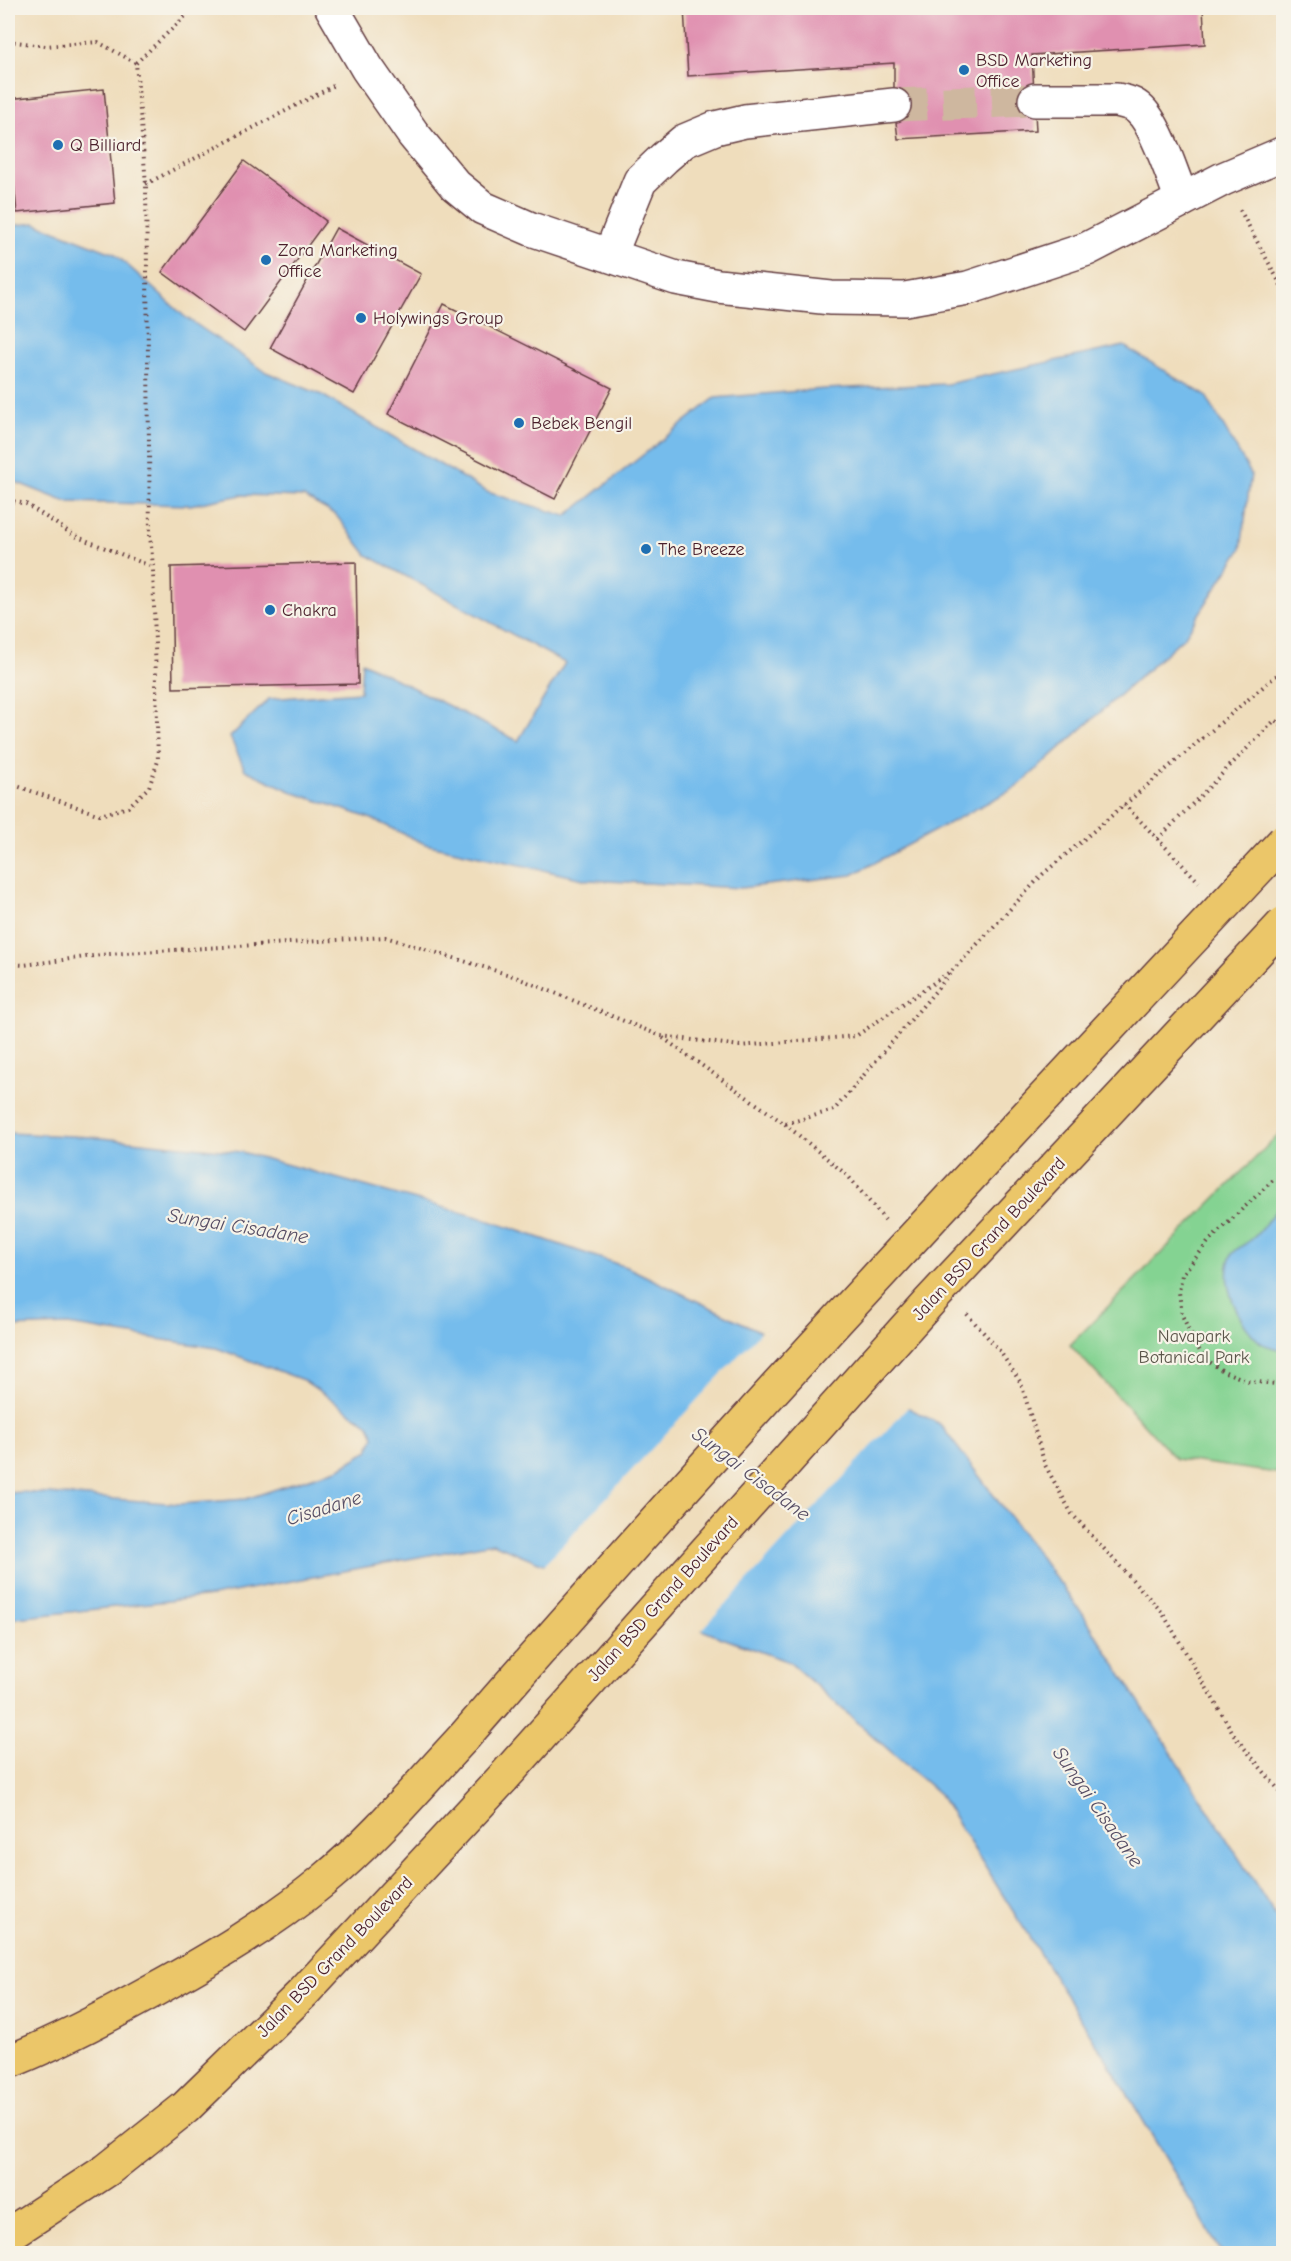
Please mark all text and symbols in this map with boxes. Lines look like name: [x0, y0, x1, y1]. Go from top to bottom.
place label: BSD Marketing Office: [976, 50, 1092, 92]
marker: BSD Marketing Office: [957, 63, 971, 77]
place label: Q Billiard: [70, 135, 141, 156]
marker: Q Billiard: [51, 138, 65, 152]
place label: Zora Marketing Office: [278, 240, 398, 282]
marker: Zora Marketing Office: [259, 253, 273, 267]
place label: Holywings Group: [373, 308, 503, 329]
marker: Holywings Group: [354, 311, 368, 325]
place label: Bebek Bengil: [531, 413, 632, 434]
marker: Bebek Bengil: [512, 416, 526, 430]
place label: The Breeze: [658, 539, 745, 560]
marker: The Breeze: [639, 542, 653, 556]
place label: Chakra: [282, 600, 337, 621]
marker: Chakra: [263, 603, 277, 617]
street label: Jalan BSD Grand Boulevard: [908, 1153, 1070, 1325]
water label: Sungai Cisadane: [166, 1204, 310, 1248]
park label: Navapark Botanical Park: [1139, 1326, 1250, 1368]
water label: Sungai Cisadane: [687, 1422, 815, 1526]
water label: Cisadane: [284, 1486, 364, 1530]
street label: Jalan BSD Grand Boulevard: [583, 1512, 743, 1686]
water label: Sungai Cisadane: [1048, 1742, 1148, 1872]
street label: Jalan BSD Grand Boulevard: [253, 1872, 417, 2042]

